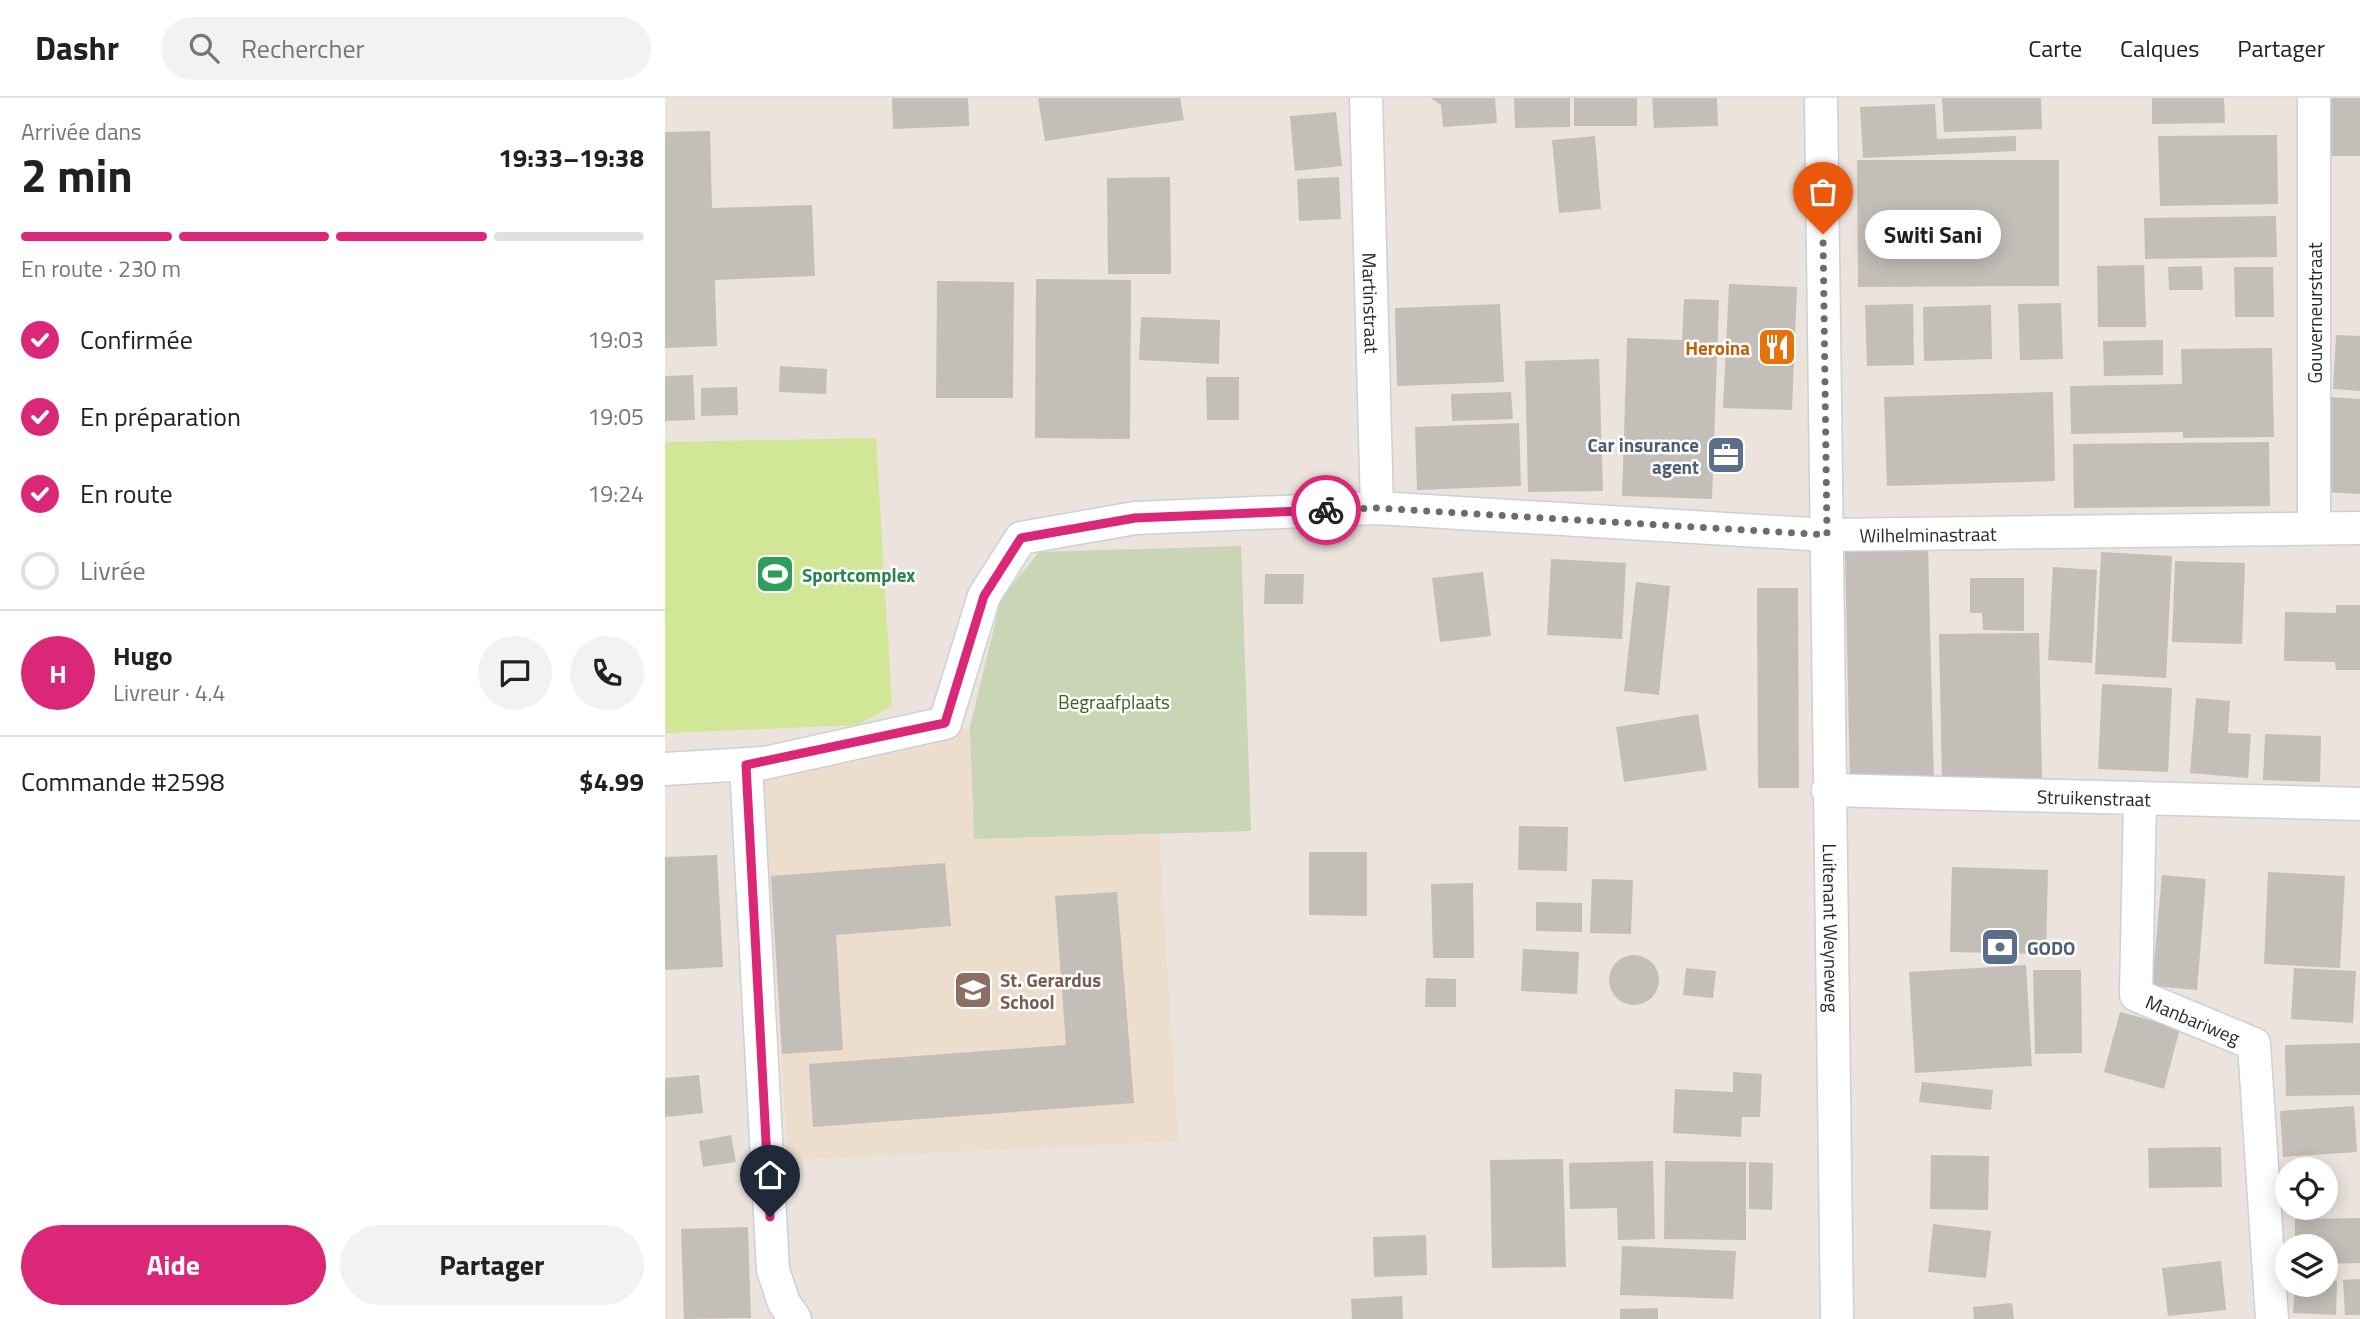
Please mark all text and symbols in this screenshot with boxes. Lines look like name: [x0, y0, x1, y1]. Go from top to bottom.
search box: [161, 17, 651, 80]
text: Dashr: [35, 23, 119, 73]
icon: search: [185, 29, 223, 67]
text: Rechercher: [241, 29, 365, 68]
text: Carte: [2028, 30, 2082, 66]
text: Calques: [2120, 30, 2199, 66]
text: Partager: [2237, 30, 2325, 66]
text: Arrivée dans: [21, 114, 142, 149]
text: 19:33–19:38: [498, 138, 644, 177]
text: 2 min: [21, 140, 133, 210]
pin: [1793, 162, 1853, 234]
icon: bag: [1804, 173, 1842, 211]
callout: Switi Sani: [1865, 209, 2001, 258]
text: Switi Sani: [1884, 217, 1982, 252]
street label: Gouverneurstraat: [2300, 242, 2329, 384]
text: En route · 230 m: [21, 251, 181, 286]
street label: Martinstraat: [1356, 252, 1387, 354]
text: Confirmée: [80, 320, 193, 359]
icon: check: [21, 321, 59, 359]
text: 19:03: [587, 322, 644, 357]
restaurant icon: Heroina: [1756, 326, 1798, 368]
place label: Heroina: [1685, 333, 1750, 362]
text: En préparation: [80, 397, 241, 436]
icon: check: [21, 398, 59, 436]
text: 19:05: [587, 399, 644, 434]
place label: Car insurance agent: [1587, 430, 1699, 481]
office icon: Car insurance agent: [1705, 434, 1747, 476]
text: En route: [80, 474, 173, 513]
icon: check: [21, 475, 59, 513]
courier: [1291, 475, 1361, 545]
text: 19:24: [587, 476, 644, 511]
icon: bike: [1307, 491, 1345, 529]
street label: Wilhelminastraat: [1859, 518, 1997, 549]
text: Livrée: [80, 551, 146, 590]
sports icon: Sportcomplex: [754, 553, 796, 595]
place label: Sportcomplex: [802, 560, 915, 589]
text: Hugo: [113, 636, 173, 675]
button: chat: [478, 636, 552, 710]
button: phone: [570, 636, 644, 710]
text: H: [49, 654, 67, 693]
text: Livreur · 4.4: [113, 675, 225, 710]
park label: Begraafplaats: [1058, 687, 1170, 716]
text: Commande #2598: [21, 762, 224, 801]
text: $4.99: [579, 762, 644, 801]
street label: Struikenstraat: [2036, 781, 2152, 813]
street label: Luitenant Weyneweg: [1816, 843, 1847, 1013]
bank icon: GODO: [1979, 926, 2021, 968]
place label: GODO: [2027, 933, 2076, 962]
place label: St. Gerardus School: [1000, 965, 1101, 1016]
school or university icon: St. Gerardus School: [952, 969, 994, 1011]
street label: Manbariweg: [2142, 986, 2245, 1051]
pin: [740, 1145, 800, 1217]
icon: home: [751, 1156, 789, 1194]
map controls: [2275, 1157, 2338, 1297]
button: locate: [2275, 1157, 2338, 1220]
button: Aide: [21, 1225, 326, 1305]
button: Partager: [340, 1225, 644, 1305]
button: layers: [2275, 1234, 2338, 1297]

